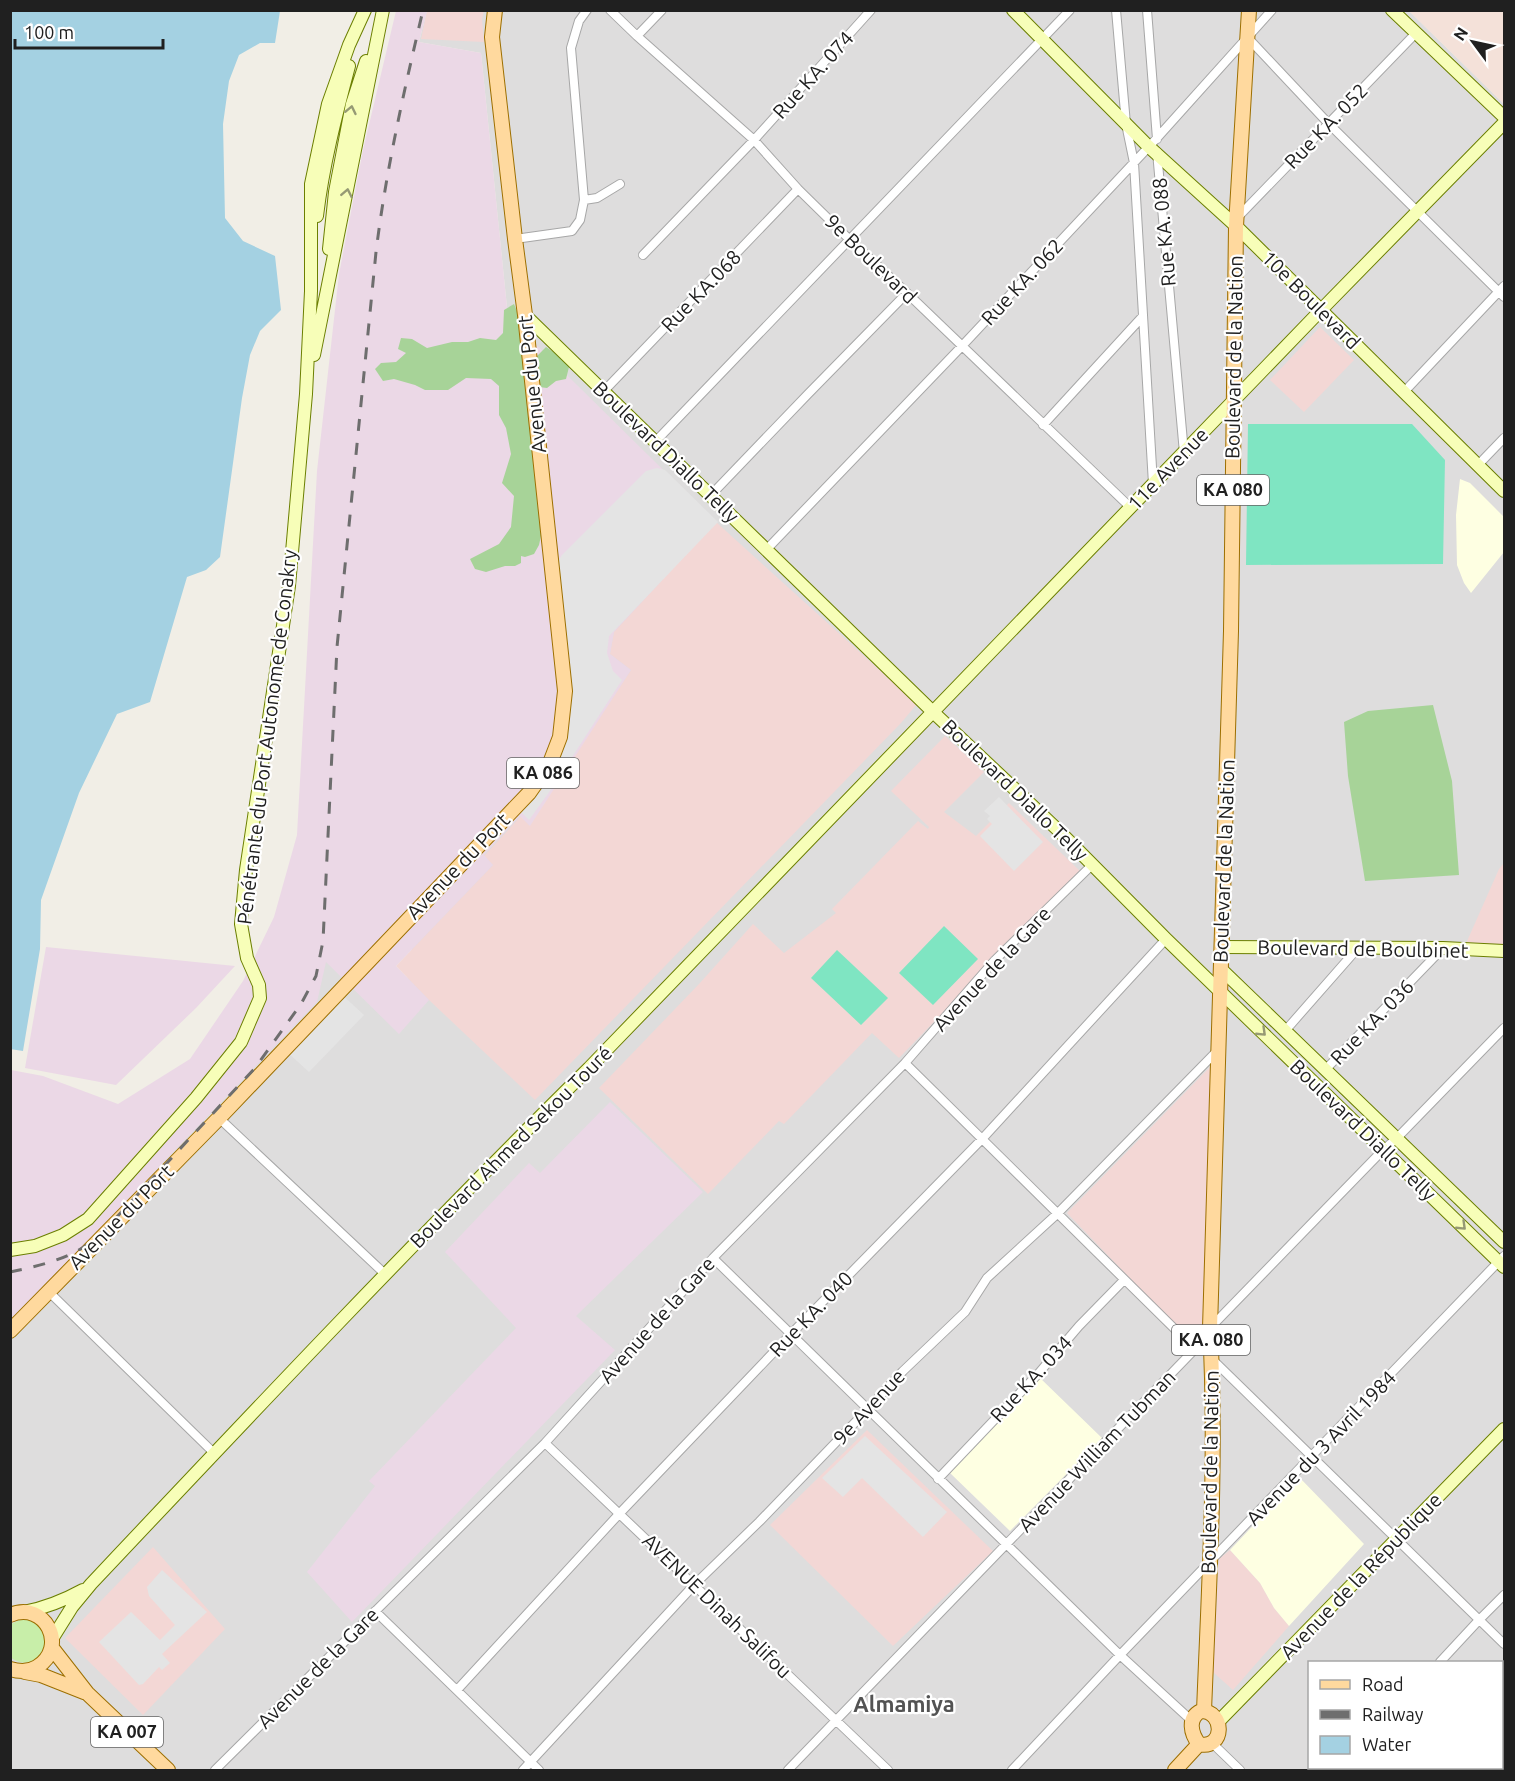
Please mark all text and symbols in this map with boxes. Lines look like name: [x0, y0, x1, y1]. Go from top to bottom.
scale bar: [15, 12, 164, 50]
north arrow: [1443, 12, 1503, 72]
text: 100 m: [24, 22, 74, 42]
text: N: [1450, 24, 1471, 44]
street label: Rue KA. 074: [768, 26, 858, 123]
street label: Rue KA. 052: [1279, 78, 1372, 173]
one-way arrow: [344, 105, 357, 115]
street label: Rue KA. 088: [1147, 177, 1180, 287]
one-way arrow: [340, 188, 353, 198]
street label: 9e Boulevard: [821, 209, 922, 308]
street label: Rue KA. 062: [976, 234, 1067, 329]
street label: Rue KA.068: [656, 245, 745, 336]
street label: 10e Boulevard: [1257, 246, 1365, 354]
street label: Boulevard de la Nation: [1220, 255, 1247, 459]
street label: Avenue du Port: [513, 314, 550, 454]
street label: Boulevard Diallo Telly: [589, 376, 744, 527]
street label: 11e Avenue: [1123, 423, 1213, 515]
road number: KA 080: [1197, 475, 1269, 505]
street label: Pénétrante du Port Autonome de Conakry: [232, 548, 301, 926]
street label: Boulevard Diallo Telly: [938, 714, 1093, 865]
road number: KA 086: [507, 758, 579, 788]
street label: Boulevard de la Nation: [1208, 759, 1239, 963]
street label: Avenue du Port: [401, 808, 514, 923]
street label: Avenue de la Gare: [928, 902, 1055, 1036]
street label: Boulevard de Boulbinet: [1257, 935, 1469, 962]
street label: Rue KA. 036: [1325, 974, 1418, 1069]
one-way arrow: [1254, 1024, 1265, 1035]
street label: Boulevard Ahmed Sekou Touré: [405, 1041, 616, 1252]
street label: Boulevard Diallo Telly: [1286, 1054, 1441, 1205]
street label: Avenue du Port: [64, 1159, 178, 1274]
one-way arrow: [1456, 1219, 1466, 1230]
street label: Avenue de la Gare: [594, 1252, 719, 1387]
street label: Rue KA. 040: [764, 1266, 857, 1361]
road number: KA. 080: [1172, 1325, 1250, 1355]
street label: Rue KA. 034: [985, 1331, 1076, 1426]
street label: 9e Avenue: [828, 1364, 909, 1449]
street label: Avenue William Tubman: [1013, 1365, 1180, 1536]
street label: Avenue du 3 Avril 1984: [1241, 1366, 1400, 1530]
street label: Boulevard de la Nation: [1196, 1370, 1223, 1574]
street label: Avenue de la République: [1275, 1488, 1446, 1663]
street label: AVENUE Dinah Salifou: [638, 1529, 797, 1683]
street label: Avenue de la Gare: [252, 1602, 383, 1733]
legend: [1308, 1661, 1503, 1769]
text: Road: [1362, 1674, 1404, 1694]
district label: Almamiya: [853, 1691, 955, 1716]
text: Railway: [1362, 1704, 1424, 1724]
road number: KA 007: [91, 1717, 163, 1747]
text: Water: [1362, 1734, 1412, 1754]

